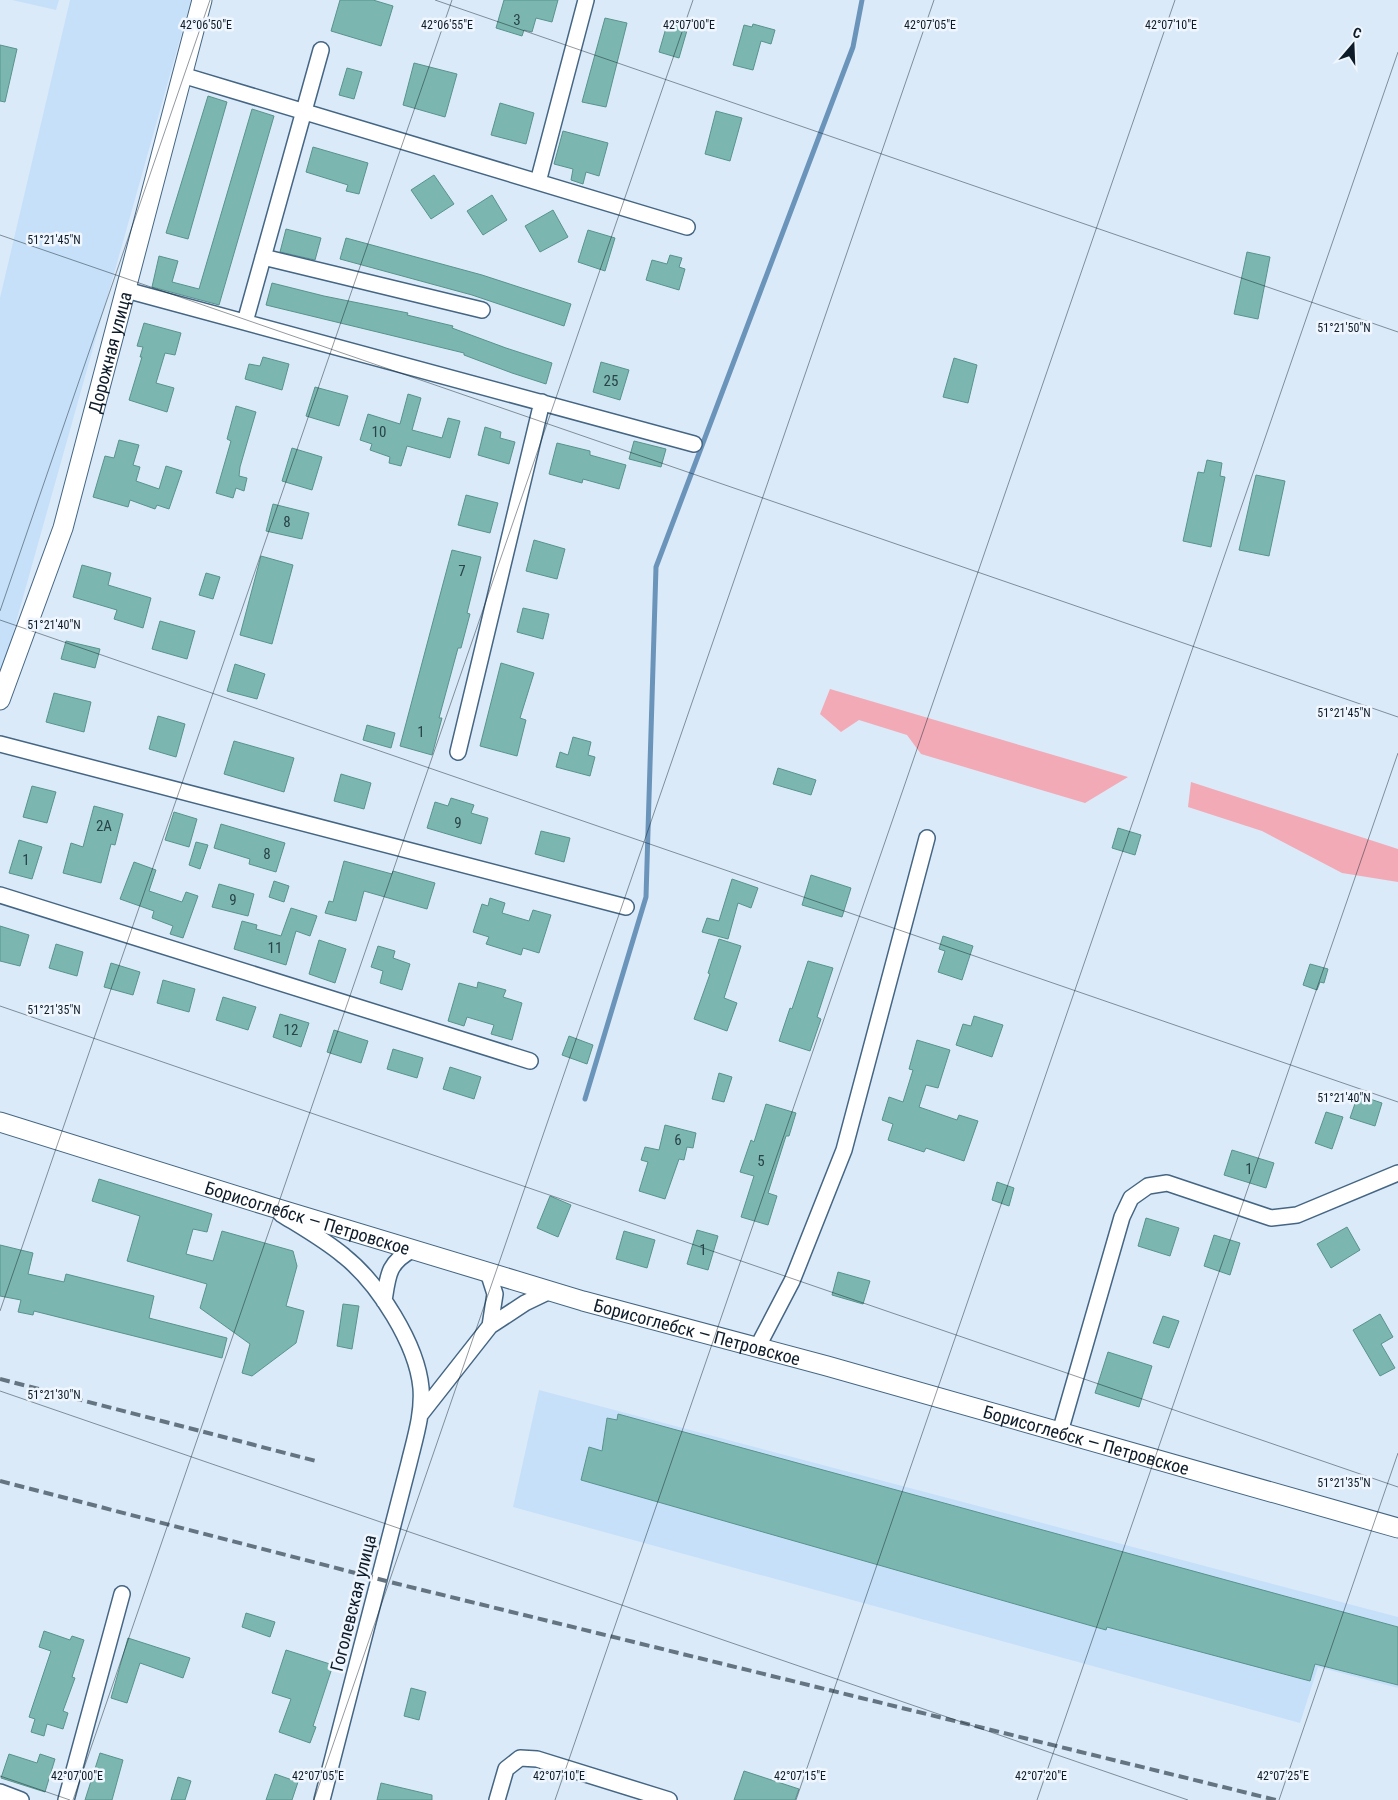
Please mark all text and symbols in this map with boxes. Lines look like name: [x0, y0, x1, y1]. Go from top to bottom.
house number: 3: [513, 11, 521, 29]
text: 42°06'50"E: [180, 18, 232, 32]
text: 42°06'55"E: [421, 18, 473, 32]
text: 42°07'00"E: [663, 18, 715, 32]
text: 42°07'05"E: [904, 18, 956, 32]
text: 42°07'10"E: [1145, 18, 1197, 32]
north arrow: [1328, 20, 1378, 70]
text: С: [1351, 24, 1364, 42]
text: 51°21'45"N: [27, 233, 81, 247]
street label: Дорожная улица: [83, 289, 135, 415]
text: 51°21'50"N: [1317, 321, 1371, 335]
house number: 25: [604, 372, 618, 390]
house number: 10: [372, 423, 386, 441]
house number: 8: [283, 513, 291, 531]
house number: 7: [458, 562, 466, 580]
text: 51°21'40"N: [27, 618, 81, 632]
text: 51°21'45"N: [1317, 706, 1371, 720]
house number: 1: [417, 723, 425, 741]
house number: 9: [454, 814, 462, 832]
house number: 2А: [96, 817, 112, 835]
house number: 8: [263, 845, 271, 863]
house number: 1: [22, 851, 30, 869]
house number: 9: [229, 891, 237, 909]
house number: 11: [268, 939, 282, 957]
text: 51°21'35"N: [27, 1003, 81, 1017]
house number: 12: [284, 1021, 298, 1039]
text: 51°21'40"N: [1317, 1091, 1371, 1105]
house number: 6: [674, 1131, 682, 1149]
house number: 5: [757, 1152, 765, 1170]
house number: 1: [1245, 1160, 1253, 1178]
street label: Борисоглебск — Петровское: [203, 1176, 412, 1259]
house number: 1: [699, 1241, 707, 1259]
street label: Борисоглебск — Петровское: [592, 1294, 803, 1369]
text: 51°21'30"N: [27, 1388, 81, 1402]
street label: Борисоглебск — Петровское: [981, 1400, 1192, 1479]
text: 51°21'35"N: [1317, 1476, 1371, 1490]
street label: Гоголевская улица: [326, 1532, 380, 1674]
text: 42°07'00"E: [51, 1769, 103, 1783]
text: 42°07'05"E: [292, 1769, 344, 1783]
text: 42°07'10"E: [533, 1769, 585, 1783]
text: 42°07'15"E: [774, 1769, 826, 1783]
text: 42°07'20"E: [1015, 1769, 1067, 1783]
text: 42°07'25"E: [1257, 1769, 1309, 1783]

